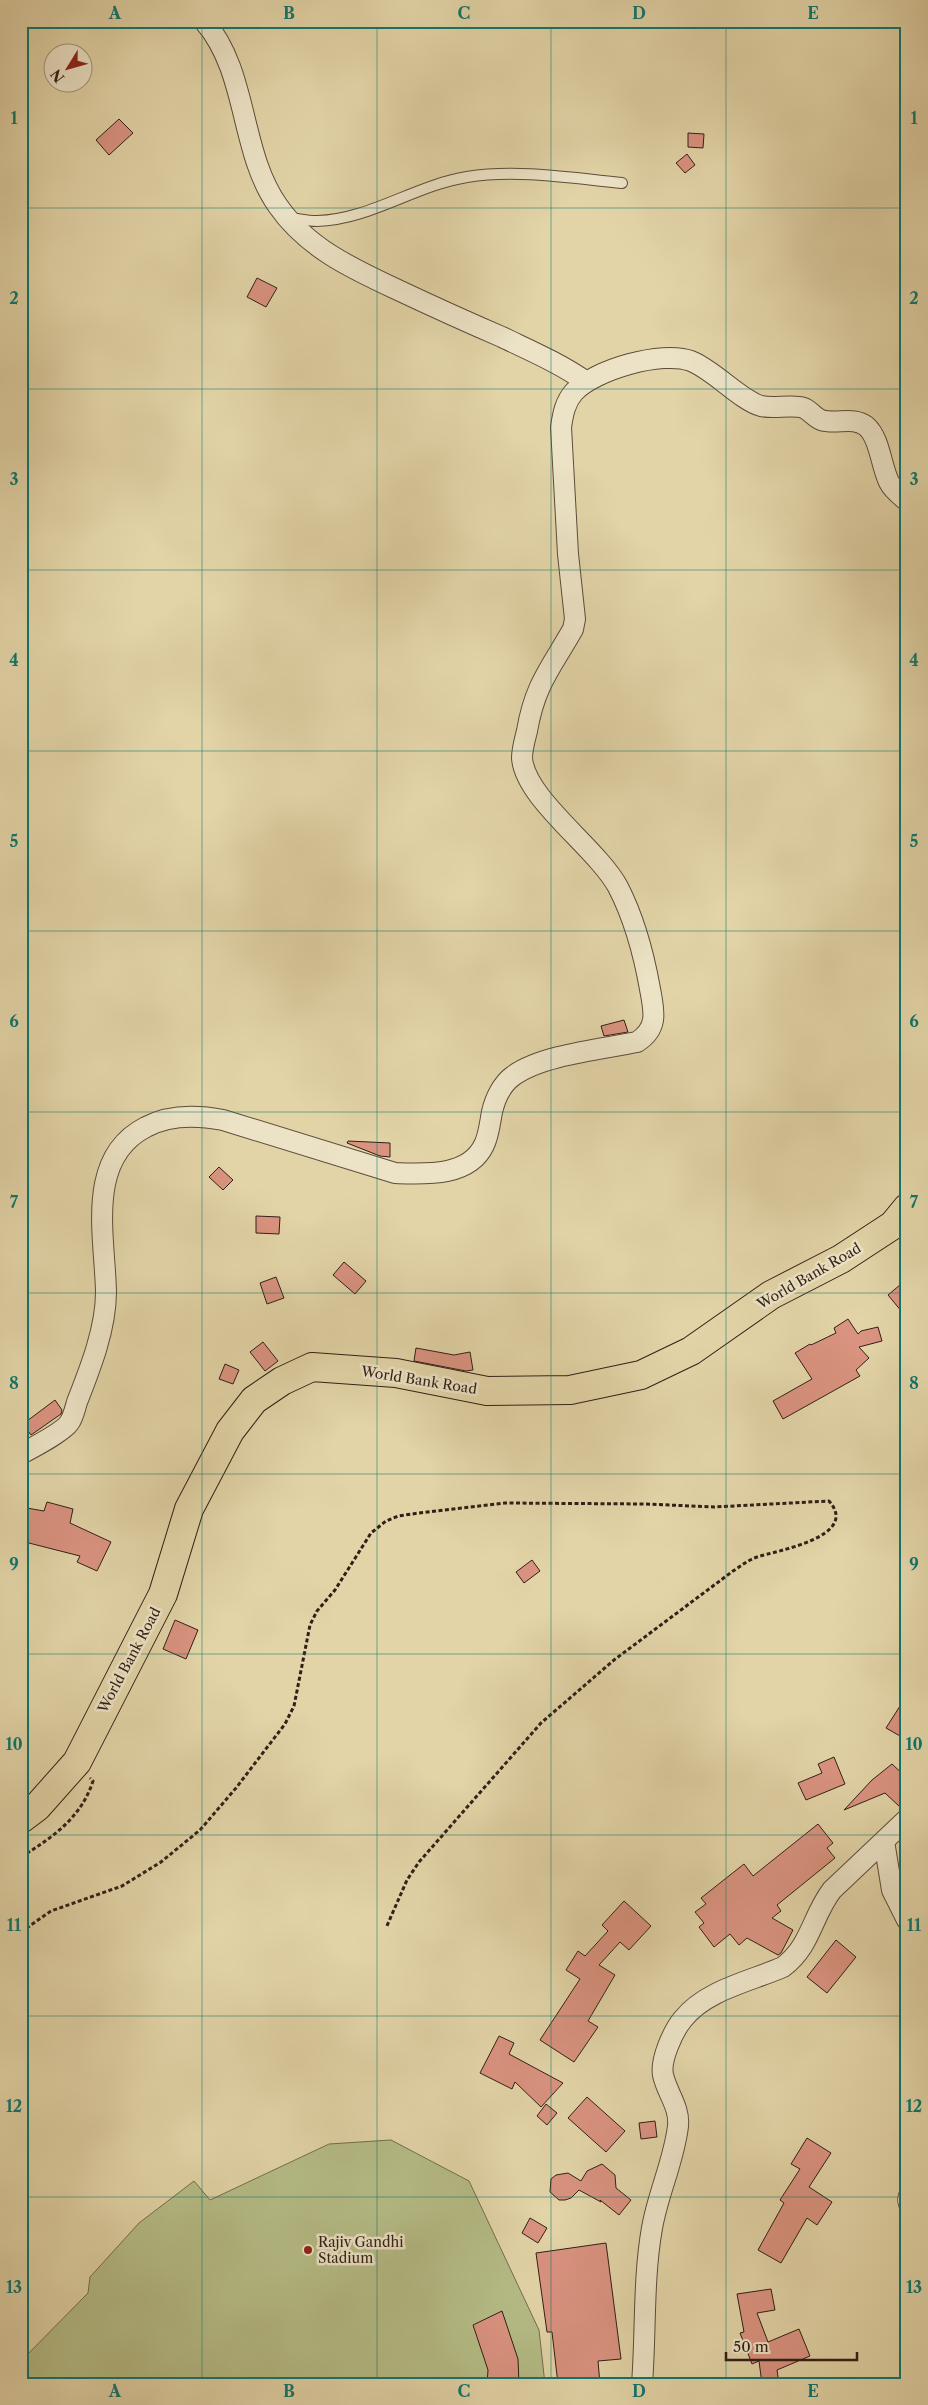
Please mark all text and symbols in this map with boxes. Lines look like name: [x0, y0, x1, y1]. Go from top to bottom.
text: A: [108, 3, 122, 23]
text: B: [283, 3, 295, 23]
text: C: [458, 3, 470, 23]
text: D: [632, 3, 646, 23]
text: E: [807, 3, 819, 23]
north arrow: [42, 42, 92, 92]
text: N: [47, 66, 68, 86]
text: 1: [10, 108, 18, 128]
text: 1: [910, 108, 918, 128]
text: 2: [9, 288, 19, 308]
text: 2: [909, 288, 919, 308]
text: 3: [9, 469, 19, 489]
text: 3: [909, 469, 919, 489]
text: 4: [9, 650, 19, 670]
text: 4: [909, 650, 919, 670]
text: 5: [10, 831, 19, 851]
text: 5: [910, 831, 919, 851]
text: 6: [9, 1011, 19, 1031]
text: 6: [909, 1011, 919, 1031]
text: 7: [10, 1192, 19, 1212]
text: 7: [910, 1192, 919, 1212]
street label: World Bank Road: [753, 1239, 865, 1314]
street label: World Bank Road: [359, 1362, 479, 1398]
text: 8: [9, 1373, 19, 1393]
text: 8: [909, 1373, 919, 1393]
text: 9: [9, 1554, 19, 1574]
text: 9: [909, 1554, 919, 1574]
street label: World Bank Road: [93, 1604, 165, 1717]
text: 10: [5, 1734, 23, 1754]
text: 10: [905, 1734, 923, 1754]
text: 11: [7, 1915, 22, 1935]
text: 11: [907, 1915, 922, 1935]
text: 12: [6, 2096, 22, 2116]
text: 12: [906, 2096, 922, 2116]
place label: Rajiv Gandhi Stadium: [318, 2233, 404, 2267]
marker: Rajiv Gandhi Stadium: [302, 2244, 314, 2256]
text: 13: [6, 2277, 22, 2297]
text: 13: [906, 2277, 922, 2297]
scale bar: [726, 2330, 857, 2362]
text: 50 m: [733, 2337, 769, 2356]
text: A: [108, 2381, 122, 2401]
text: B: [283, 2381, 295, 2401]
text: C: [458, 2381, 470, 2401]
text: D: [632, 2381, 646, 2401]
text: E: [807, 2381, 819, 2401]

